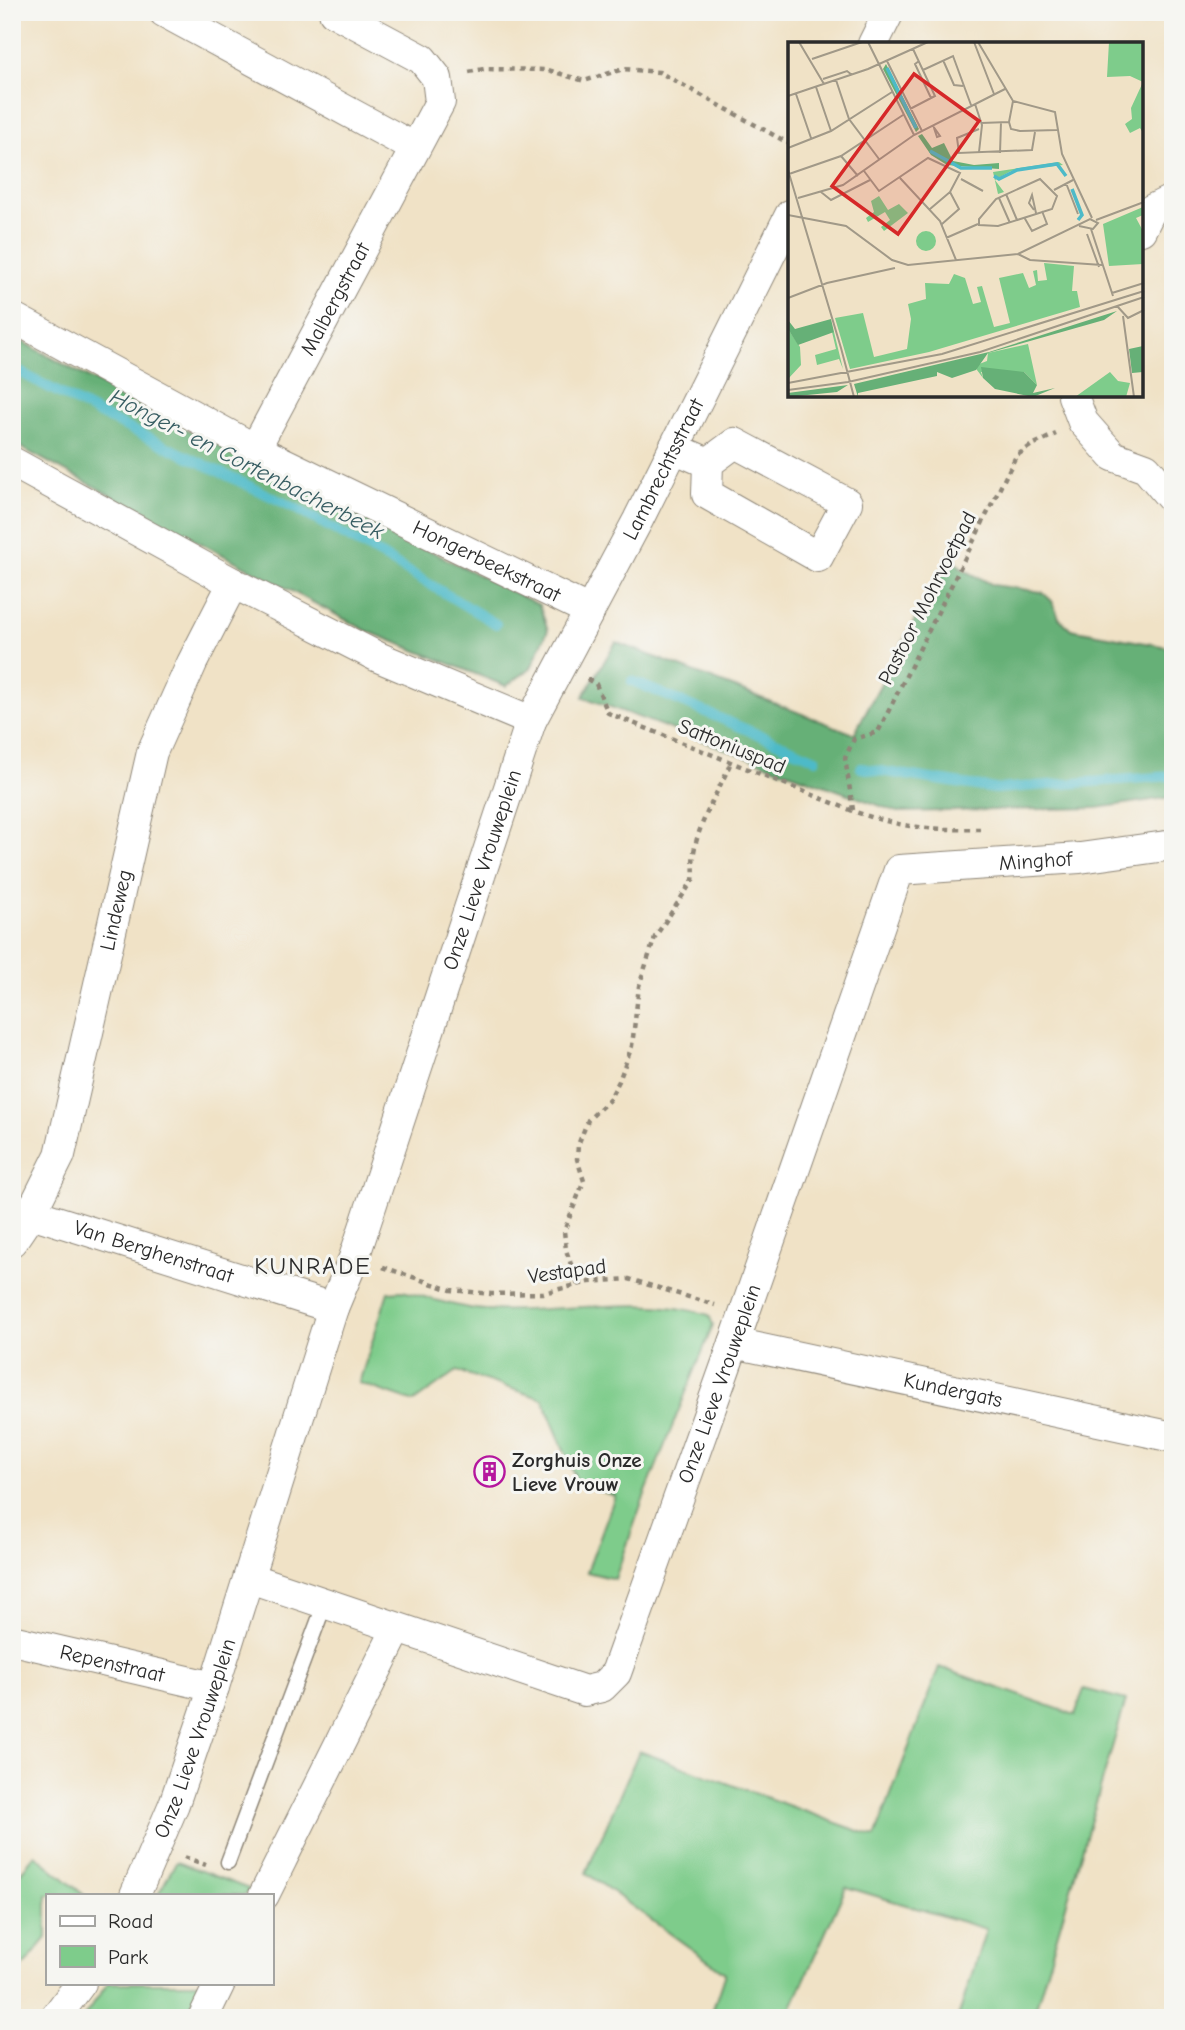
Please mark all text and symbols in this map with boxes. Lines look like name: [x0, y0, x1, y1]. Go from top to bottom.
inset map: [788, 42, 1143, 397]
street label: Malbergstraat: [295, 238, 375, 359]
water label: Honger- en Cortenbacherbeek: [105, 383, 389, 545]
street label: Lambrechtsstraat: [618, 394, 709, 544]
street label: Pastoor Mohrvoetpad: [873, 508, 981, 688]
street label: Hongerbeekstraat: [409, 515, 565, 607]
street label: Sattoniuspad: [675, 714, 789, 778]
street label: Onze Lieve Vrouweplein: [438, 766, 526, 973]
street label: Minghof: [998, 846, 1074, 875]
street label: Lindeweg: [95, 867, 137, 953]
street label: Van Berghenstraat: [71, 1215, 237, 1288]
district label: KUNRADE: [254, 1252, 372, 1280]
street label: Vestapad: [526, 1254, 608, 1288]
street label: Onze Lieve Vrouweplein: [673, 1281, 766, 1486]
street label: Kundergats: [902, 1368, 1005, 1412]
place label: Zorghuis Onze Lieve Vrouw: [512, 1448, 642, 1496]
building icon: Zorghuis Onze Lieve Vrouw: [472, 1455, 506, 1489]
street label: Onze Lieve Vrouweplein: [149, 1636, 240, 1842]
street label: Repenstraat: [58, 1640, 168, 1687]
legend: [46, 1894, 273, 1984]
text: Road: [108, 1909, 153, 1933]
text: Park: [108, 1945, 148, 1969]

